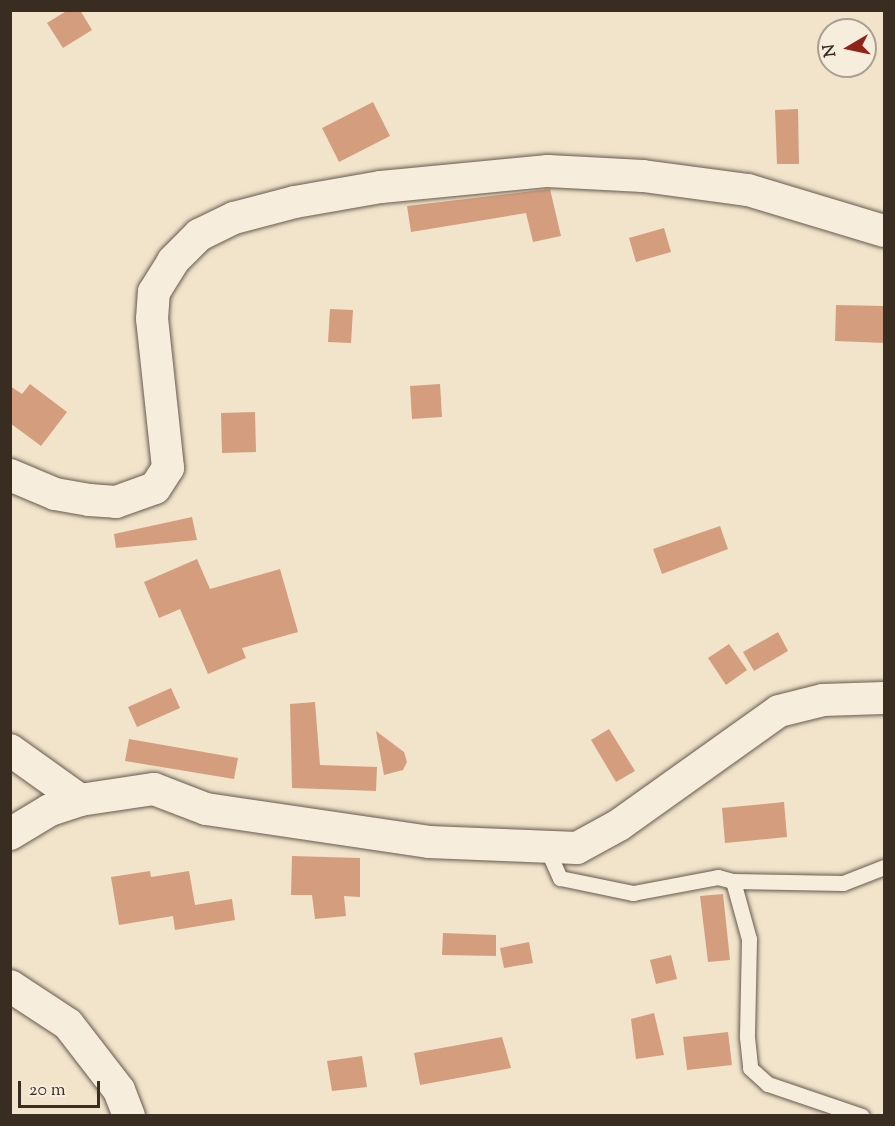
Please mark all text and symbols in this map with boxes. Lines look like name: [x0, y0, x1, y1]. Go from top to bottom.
north arrow: [817, 18, 877, 78]
text: N: [818, 42, 843, 59]
scale bar: [21, 1069, 104, 1107]
text: 20 m: [29, 1078, 66, 1104]

